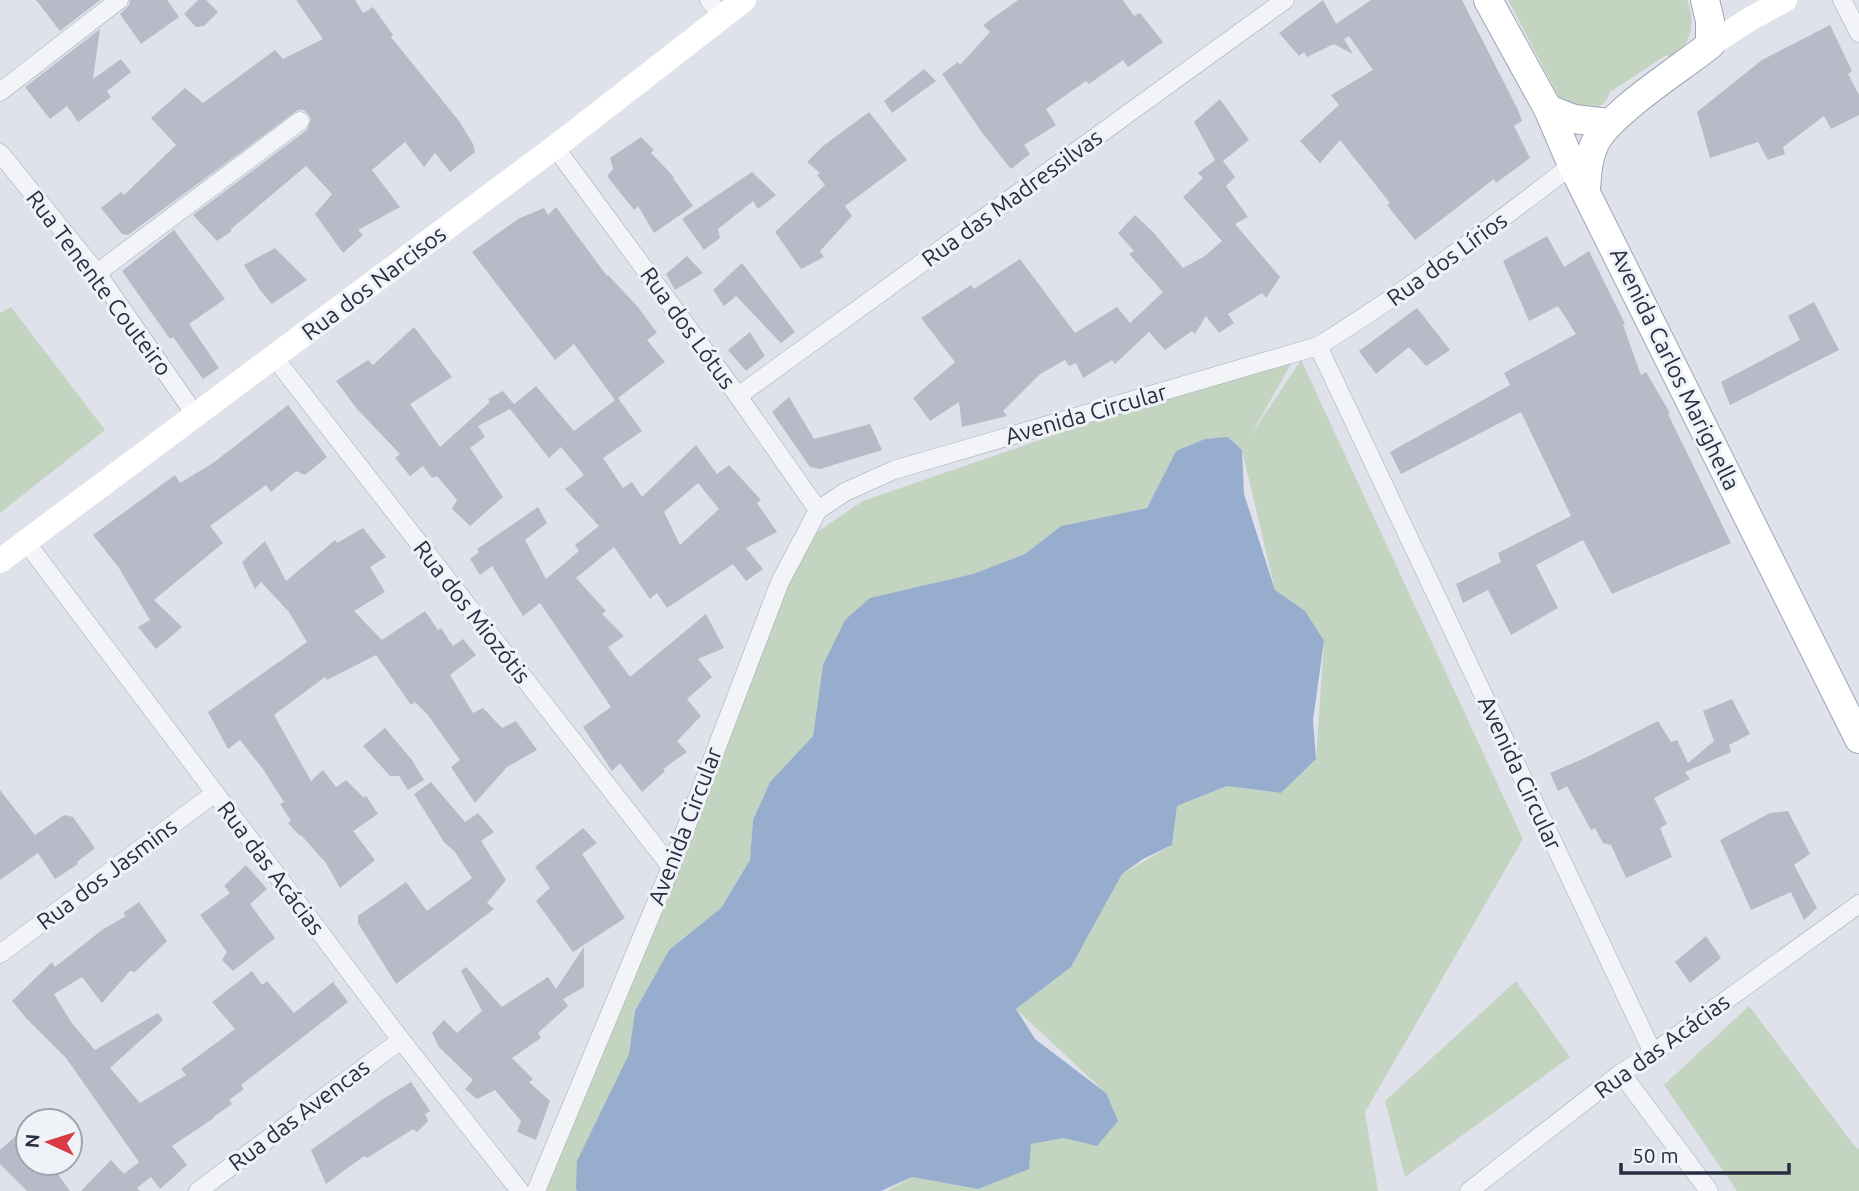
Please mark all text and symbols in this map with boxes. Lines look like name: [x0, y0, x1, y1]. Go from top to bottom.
street label: Rua das Madressilvas: [917, 124, 1107, 271]
street label: Rua Tenente Couteiro: [22, 185, 177, 380]
street label: Rua dos Lírios: [1382, 207, 1511, 310]
street label: Rua dos Narcisos: [297, 220, 450, 345]
street label: Avenida Carlos Marighella: [1606, 244, 1745, 494]
street label: Rua dos Lótus: [636, 262, 741, 393]
street label: Avenida Circular: [1002, 378, 1170, 448]
street label: Rua dos Miozótis: [409, 535, 536, 688]
street label: Avenida Circular: [1474, 692, 1567, 854]
street label: Avenida Circular: [643, 743, 726, 908]
street label: Rua das Acácias: [213, 796, 330, 939]
street label: Rua dos Jasmins: [32, 813, 181, 934]
street label: Rua das Acácias: [1589, 988, 1734, 1103]
street label: Rua das Avencas: [224, 1054, 374, 1175]
north arrow: [14, 1107, 84, 1177]
scale bar: [1621, 1132, 1789, 1176]
text: N: [21, 1133, 44, 1149]
text: 50 m: [1632, 1143, 1679, 1167]

